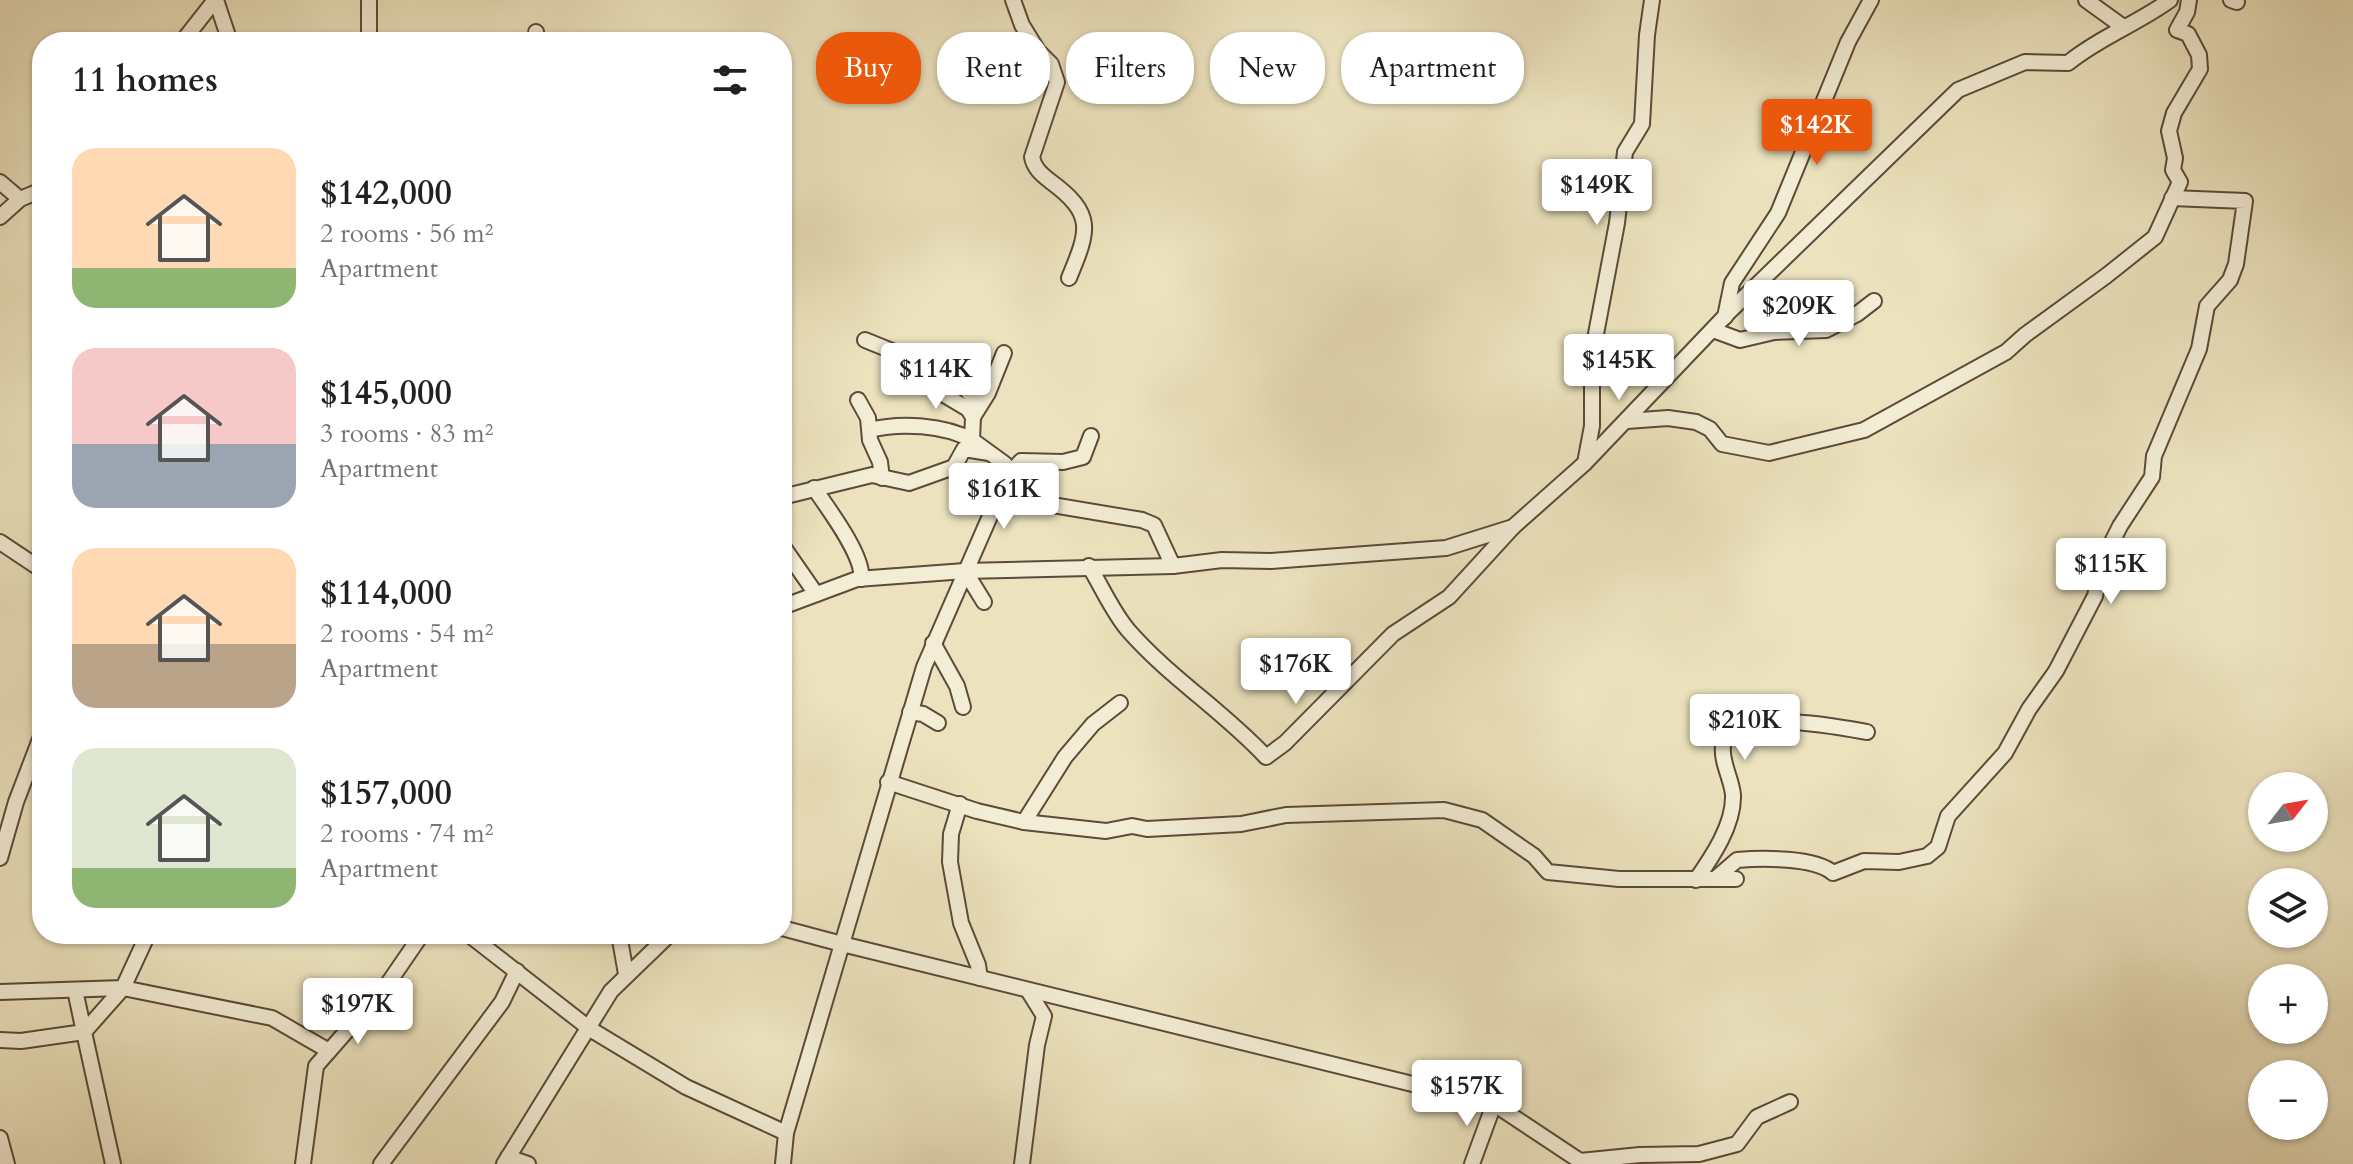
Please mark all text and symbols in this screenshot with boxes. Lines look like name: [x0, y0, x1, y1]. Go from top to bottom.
chip: Buy: [816, 32, 921, 104]
chip: Rent: [937, 32, 1050, 104]
chip: Filters: [1066, 32, 1194, 104]
chip: New: [1210, 32, 1325, 104]
chip: Apartment: [1341, 32, 1524, 104]
text: 11 homes: [72, 57, 218, 103]
icon: filters: [708, 58, 752, 102]
pin: $142K: [1761, 99, 1873, 167]
text: $142K: [1780, 107, 1854, 142]
pin: $149K: [1541, 159, 1653, 227]
text: $149K: [1560, 167, 1634, 202]
text: $142,000: [320, 170, 452, 216]
icon: home: [136, 180, 232, 276]
text: 2 rooms · 56 m²: [320, 216, 493, 251]
text: Apartment: [320, 251, 438, 286]
pin: $209K: [1743, 280, 1855, 348]
text: $209K: [1762, 288, 1836, 323]
pin: $145K: [1563, 334, 1675, 402]
text: $145K: [1582, 342, 1656, 377]
pin: $114K: [880, 343, 992, 411]
text: $114K: [899, 351, 973, 386]
text: $145,000: [320, 370, 452, 416]
icon: home: [136, 380, 232, 476]
text: 3 rooms · 83 m²: [320, 416, 493, 451]
text: Apartment: [320, 451, 438, 486]
pin: $161K: [948, 463, 1060, 531]
text: $161K: [967, 471, 1041, 506]
pin: $115K: [2055, 538, 2167, 606]
text: $115K: [2074, 546, 2148, 581]
text: $114,000: [320, 570, 452, 616]
icon: home: [136, 580, 232, 676]
text: 2 rooms · 54 m²: [320, 616, 493, 651]
pin: $176K: [1240, 638, 1352, 706]
text: $176K: [1259, 646, 1333, 681]
text: Apartment: [320, 651, 438, 686]
pin: $210K: [1689, 694, 1801, 762]
text: $210K: [1708, 702, 1782, 737]
text: $157,000: [320, 770, 452, 816]
north arrow: [2248, 772, 2328, 852]
map controls: [2248, 772, 2328, 1140]
icon: home: [136, 780, 232, 876]
text: 2 rooms · 74 m²: [320, 816, 493, 851]
text: Apartment: [320, 851, 438, 886]
button: layers: [2248, 868, 2328, 948]
button: +: [2248, 964, 2328, 1044]
pin: $197K: [302, 978, 414, 1046]
text: $197K: [321, 986, 395, 1021]
pin: $157K: [1411, 1060, 1523, 1128]
button: −: [2248, 1060, 2328, 1140]
text: $157K: [1430, 1068, 1504, 1103]

